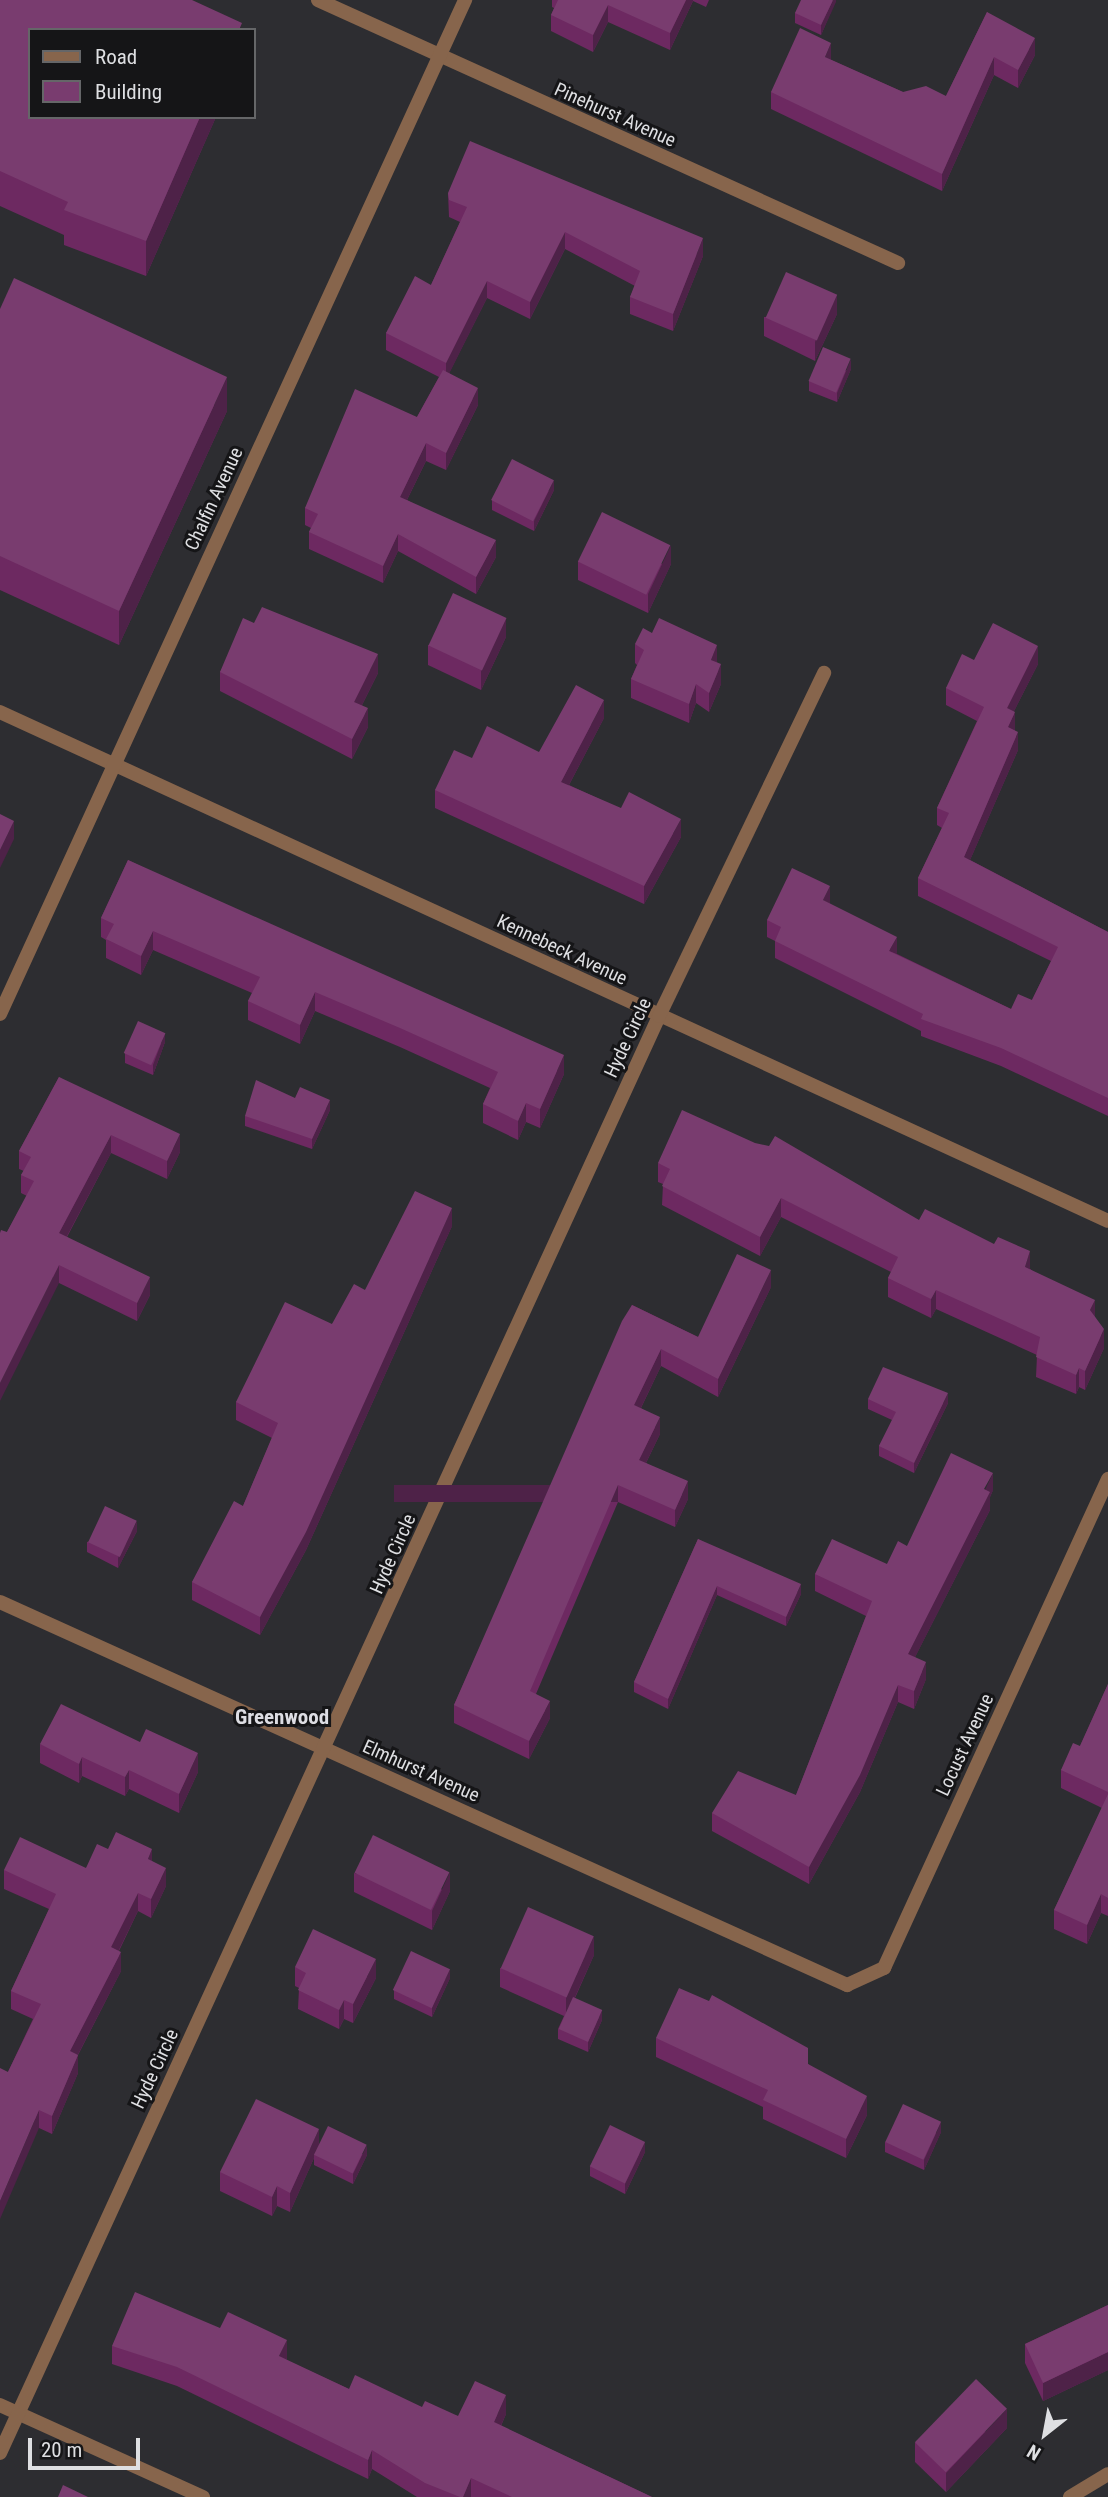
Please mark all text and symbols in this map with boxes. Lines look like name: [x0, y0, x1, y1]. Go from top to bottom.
legend: [28, 28, 256, 119]
text: Road: [95, 45, 137, 69]
street label: Pinehurst Avenue: [551, 78, 679, 152]
text: Building: [95, 80, 162, 104]
street label: Chalfin Avenue: [180, 444, 248, 554]
street label: Kennebeck Avenue: [493, 910, 631, 990]
street label: Hyde Circle: [600, 995, 656, 1081]
street label: Hyde Circle: [365, 1511, 421, 1597]
street label: Locust Avenue: [931, 1690, 999, 1800]
district label: Greenwood: [235, 1704, 329, 1730]
street label: Elmhurst Avenue: [359, 1735, 483, 1807]
street label: Hyde Circle: [127, 2026, 183, 2112]
north arrow: [1010, 2399, 1080, 2469]
scale bar: [32, 2424, 144, 2468]
text: 20 m: [41, 2438, 82, 2462]
text: N: [1023, 2440, 1045, 2465]

